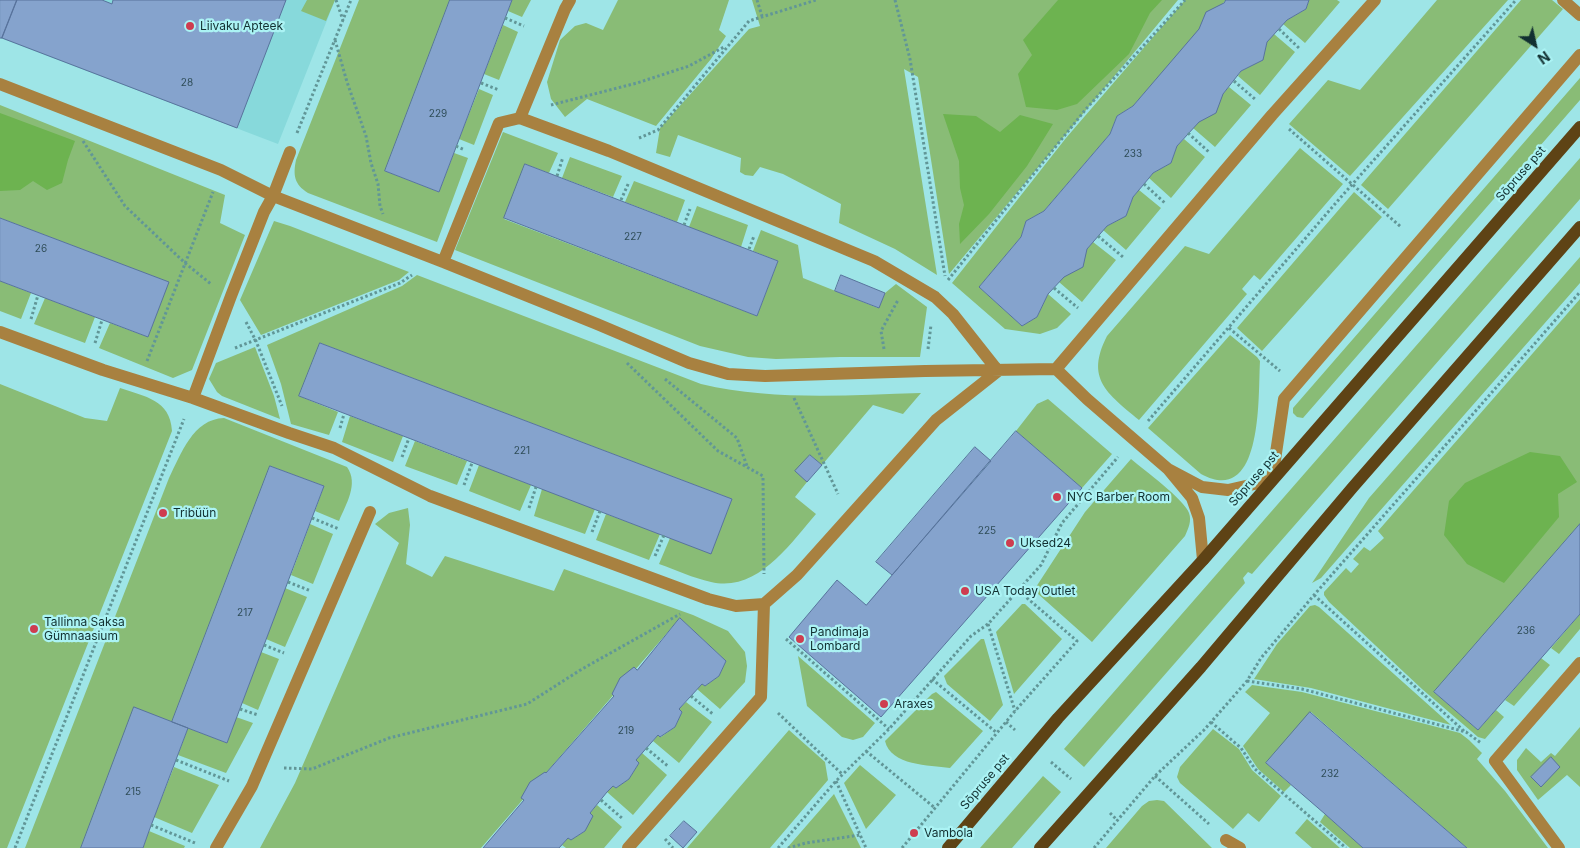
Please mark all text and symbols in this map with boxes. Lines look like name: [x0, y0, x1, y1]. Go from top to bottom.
place label: Liivaku Apteek: [200, 19, 283, 33]
marker: Liivaku Apteek: [184, 20, 196, 32]
north arrow: [1510, 20, 1560, 70]
text: N: [1535, 48, 1553, 68]
house number: 28: [181, 77, 193, 89]
house number: 229: [429, 108, 447, 120]
street label: Sõpruse pst: [1493, 144, 1549, 204]
house number: 233: [1124, 148, 1142, 160]
house number: 227: [624, 231, 642, 243]
house number: 26: [35, 243, 47, 255]
house number: 221: [514, 445, 530, 457]
street label: Sõpruse pst: [1226, 449, 1282, 509]
place label: NYC Barber Room: [1067, 490, 1170, 504]
marker: NYC Barber Room: [1051, 491, 1063, 503]
place label: Tribüün: [173, 506, 216, 520]
marker: Tribüün: [157, 507, 169, 519]
house number: 225: [978, 525, 996, 537]
place label: Uksed24: [1020, 536, 1071, 550]
marker: Uksed24: [1004, 537, 1016, 549]
place label: USA Today Outlet: [975, 584, 1075, 598]
marker: USA Today Outlet: [959, 585, 971, 597]
house number: 217: [237, 607, 253, 619]
place label: Tallinna Saksa Gümnaasium: [44, 615, 125, 643]
marker: Tallinna Saksa Gümnaasium: [28, 623, 40, 635]
place label: Pandimaja Lombard: [810, 625, 869, 653]
house number: 236: [1517, 625, 1535, 637]
marker: Pandimaja Lombard: [794, 633, 806, 645]
place label: Araxes: [894, 697, 933, 711]
marker: Araxes: [878, 698, 890, 710]
house number: 219: [618, 725, 634, 737]
street label: Sõpruse pst: [958, 751, 1012, 813]
house number: 232: [1321, 768, 1339, 780]
house number: 215: [125, 786, 141, 798]
place label: Vambola: [924, 826, 973, 840]
marker: Vambola: [908, 827, 920, 839]

